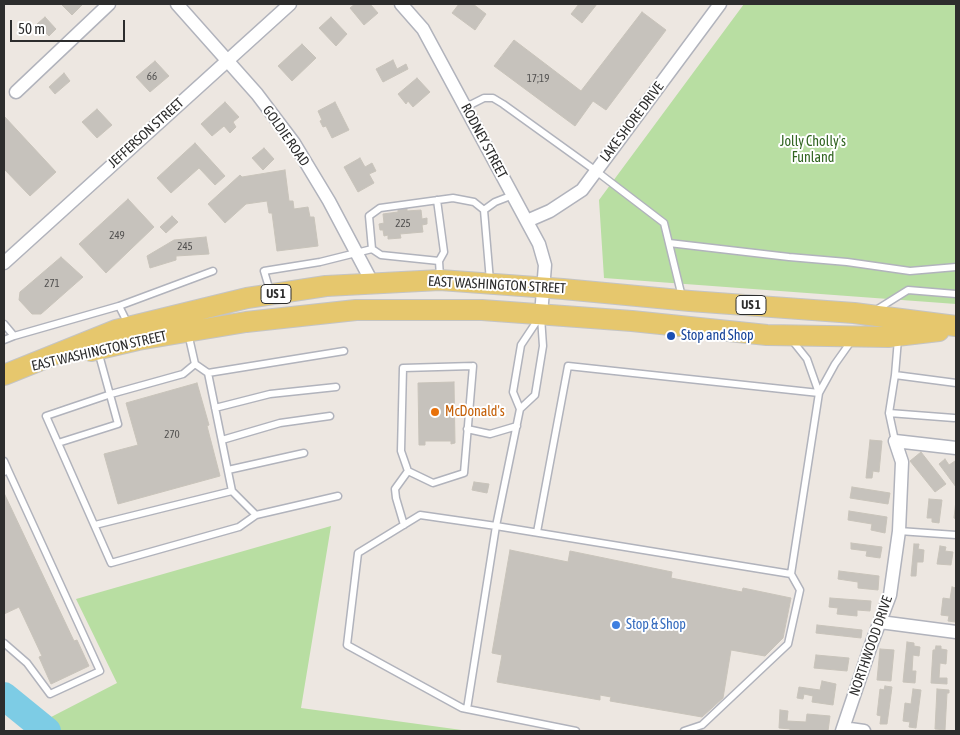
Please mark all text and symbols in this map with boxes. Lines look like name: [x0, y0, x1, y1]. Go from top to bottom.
scale bar: [12, 10, 128, 42]
text: 50 m: [18, 20, 45, 37]
house number: 66: [147, 70, 157, 84]
house number: 17;19: [527, 72, 549, 86]
street label: LAKE SHORE DRIVE: [597, 79, 667, 165]
street label: JEFFERSON STREET: [105, 95, 187, 171]
street label: RODNEY STREET: [457, 101, 511, 181]
street label: GOLDIE ROAD: [259, 102, 313, 170]
park label: Jolly Cholly's Funland: [780, 134, 846, 166]
house number: 225: [395, 217, 411, 231]
house number: 249: [109, 229, 125, 243]
house number: 245: [177, 240, 193, 254]
street label: EAST WASHINGTON STREET: [428, 273, 566, 297]
house number: 271: [44, 277, 60, 291]
road number: US 1: [261, 284, 291, 304]
road number: US 1: [736, 296, 766, 314]
street label: EAST WASHINGTON STREET: [30, 327, 168, 375]
place label: Stop and Shop: [681, 328, 754, 344]
marker: Stop and Shop: [665, 330, 677, 342]
place label: McDonald's: [445, 404, 505, 420]
marker: McDonald's: [429, 406, 441, 418]
house number: 270: [164, 428, 180, 442]
street label: NORTHWOOD DRIVE: [846, 594, 896, 698]
place label: Stop & Shop: [626, 617, 686, 633]
marker: Stop & Shop: [610, 619, 622, 631]

